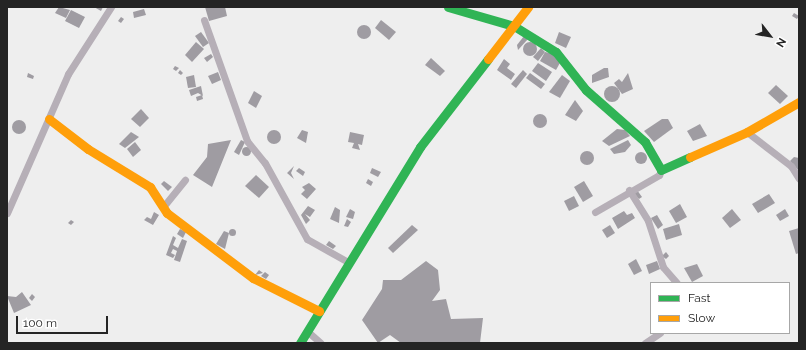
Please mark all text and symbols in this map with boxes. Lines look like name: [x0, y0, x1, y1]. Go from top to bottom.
north arrow: [750, 16, 790, 56]
text: N: [773, 35, 788, 49]
legend: [650, 282, 790, 334]
text: Fast: [688, 291, 711, 305]
scale bar: [18, 308, 110, 334]
text: Slow: [688, 311, 715, 325]
text: 100 m: [23, 316, 57, 330]

